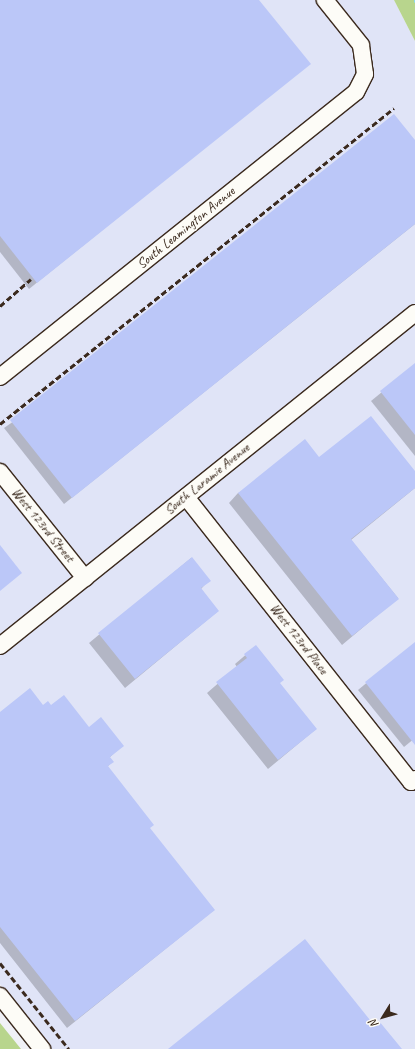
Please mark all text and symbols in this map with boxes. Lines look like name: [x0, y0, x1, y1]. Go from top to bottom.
street label: South Leamington Avenue: [134, 184, 238, 272]
street label: South Laramie Avenue: [161, 439, 253, 519]
street label: West 123rd Street: [8, 484, 78, 566]
street label: West 123rd Place: [266, 600, 332, 678]
north arrow: [363, 997, 403, 1037]
text: N: [366, 1017, 381, 1031]

